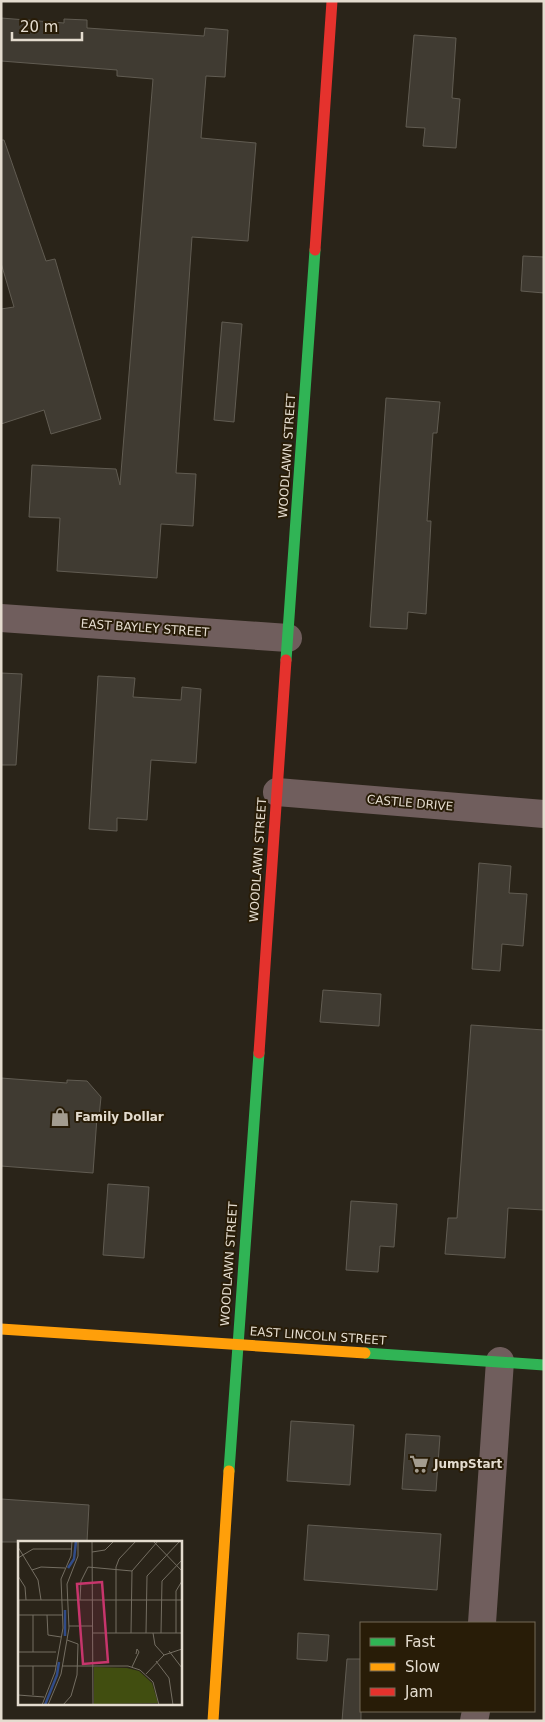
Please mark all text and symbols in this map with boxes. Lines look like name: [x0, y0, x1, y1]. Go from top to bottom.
scale bar: [12, 10, 82, 42]
text: 20 m: [20, 18, 58, 36]
street label: WOODLAWN STREET: [276, 393, 298, 519]
street label: EAST BAYLEY STREET: [80, 617, 210, 640]
street label: CASTLE DRIVE: [366, 792, 454, 814]
street label: WOODLAWN STREET: [247, 797, 269, 923]
shop icon: Family Dollar: [49, 1106, 71, 1128]
place label: Family Dollar: [75, 1110, 164, 1124]
street label: WOODLAWN STREET: [218, 1201, 240, 1327]
street label: EAST LINCOLN STREET: [249, 1324, 387, 1348]
supermarket icon: JumpStart: [408, 1453, 430, 1475]
place label: JumpStart: [433, 1457, 502, 1471]
inset map: [18, 1541, 181, 1704]
legend: [360, 1622, 535, 1712]
text: Fast: [405, 1633, 435, 1651]
text: Slow: [405, 1658, 440, 1676]
text: Jam: [404, 1683, 433, 1701]

